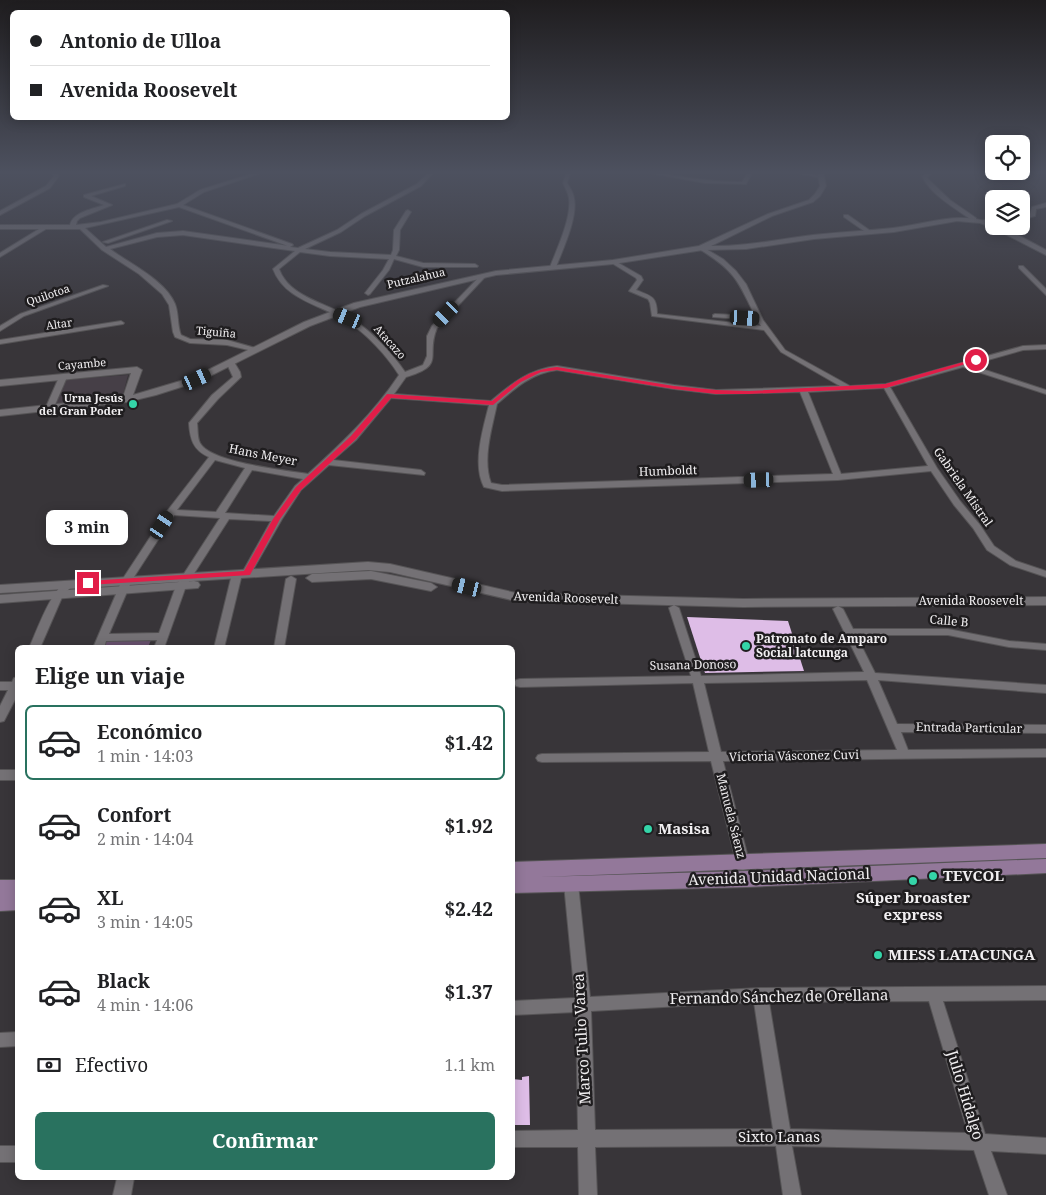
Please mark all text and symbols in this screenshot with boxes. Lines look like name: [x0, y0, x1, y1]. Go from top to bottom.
text: Antonio de Ulloa: [60, 28, 221, 54]
text: Avenida Roosevelt: [60, 77, 237, 103]
map controls: [985, 135, 1030, 235]
button: locate: [985, 135, 1030, 180]
button: layers: [985, 190, 1030, 235]
street label: Putzalahua: [385, 264, 446, 291]
street label: Quilotoa: [24, 280, 71, 309]
car: [430, 298, 461, 330]
car: [331, 305, 364, 331]
car: [729, 310, 760, 326]
street label: Altar: [45, 314, 74, 333]
street label: Atacazo: [371, 321, 410, 362]
street label: Tiguiña: [195, 322, 237, 341]
route start: [965, 349, 987, 371]
street label: Cayambe: [57, 354, 107, 373]
car: [180, 366, 213, 392]
place label: Urna Jesús del Gran Poder: [39, 390, 123, 418]
marker: Urna Jesús del Gran Poder: [127, 398, 139, 410]
street label: Hans Meyer: [228, 440, 299, 470]
street label: Gabriela Mistral: [930, 444, 997, 530]
street label: Humboldt: [639, 461, 697, 480]
car: [743, 472, 774, 488]
car: [147, 508, 176, 542]
callout: 3 min: [47, 510, 129, 546]
text: 3 min: [64, 516, 110, 538]
route end: [77, 572, 99, 594]
car: [450, 576, 483, 598]
street label: Avenida Roosevelt: [513, 587, 619, 608]
street label: Avenida Roosevelt: [919, 592, 1023, 609]
street label: Calle B: [929, 610, 969, 631]
place label: Patronato de Amparo Social latcunga: [756, 630, 887, 661]
marker: Patronato de Amparo Social latcunga: [740, 640, 752, 652]
street label: Susana Donoso: [650, 655, 736, 674]
text: Elige un viaje: [35, 660, 185, 690]
street label: Entrada Particular: [916, 718, 1023, 737]
text: Económico: [97, 719, 203, 745]
icon: car: [37, 720, 82, 765]
text: $1.42: [444, 730, 493, 756]
text: 1 min · 14:03: [97, 745, 193, 767]
street label: Victoria Vásconez Cuvi: [729, 746, 859, 765]
street label: Manuela Sáenz: [713, 772, 750, 860]
text: Confort: [97, 802, 171, 828]
icon: car: [37, 803, 82, 848]
text: $1.92: [444, 813, 493, 839]
place label: Masisa: [658, 818, 710, 838]
marker: Masisa: [642, 823, 654, 835]
text: 2 min · 14:04: [97, 828, 193, 850]
street label: Avenida Unidad Nacional: [688, 863, 871, 889]
place label: TEVCOL: [943, 865, 1004, 885]
marker: TEVCOL: [927, 870, 939, 882]
marker: Súper broaster express: [907, 875, 919, 887]
text: XL: [97, 885, 123, 911]
icon: car: [37, 886, 82, 931]
place label: Súper broaster express: [856, 887, 970, 924]
text: $2.42: [444, 896, 493, 922]
text: 3 min · 14:05: [97, 911, 193, 933]
place label: MIESS LATACUNGA: [888, 944, 1036, 964]
marker: MIESS LATACUNGA: [872, 949, 884, 961]
text: Black: [97, 968, 150, 994]
icon: car: [37, 969, 82, 1014]
street label: Marco Tulio Varea: [568, 973, 594, 1105]
text: $1.37: [444, 979, 493, 1005]
street label: Fernando Sánchez de Orellana: [669, 984, 889, 1008]
text: 4 min · 14:06: [97, 994, 193, 1016]
street label: Julio Hidalgo: [943, 1047, 989, 1142]
icon: cash: [35, 1051, 63, 1079]
text: Efectivo: [75, 1052, 148, 1078]
text: 1.1 km: [444, 1054, 495, 1076]
button: Confirmar: [35, 1112, 495, 1170]
street label: Sixto Lanas: [738, 1126, 820, 1146]

